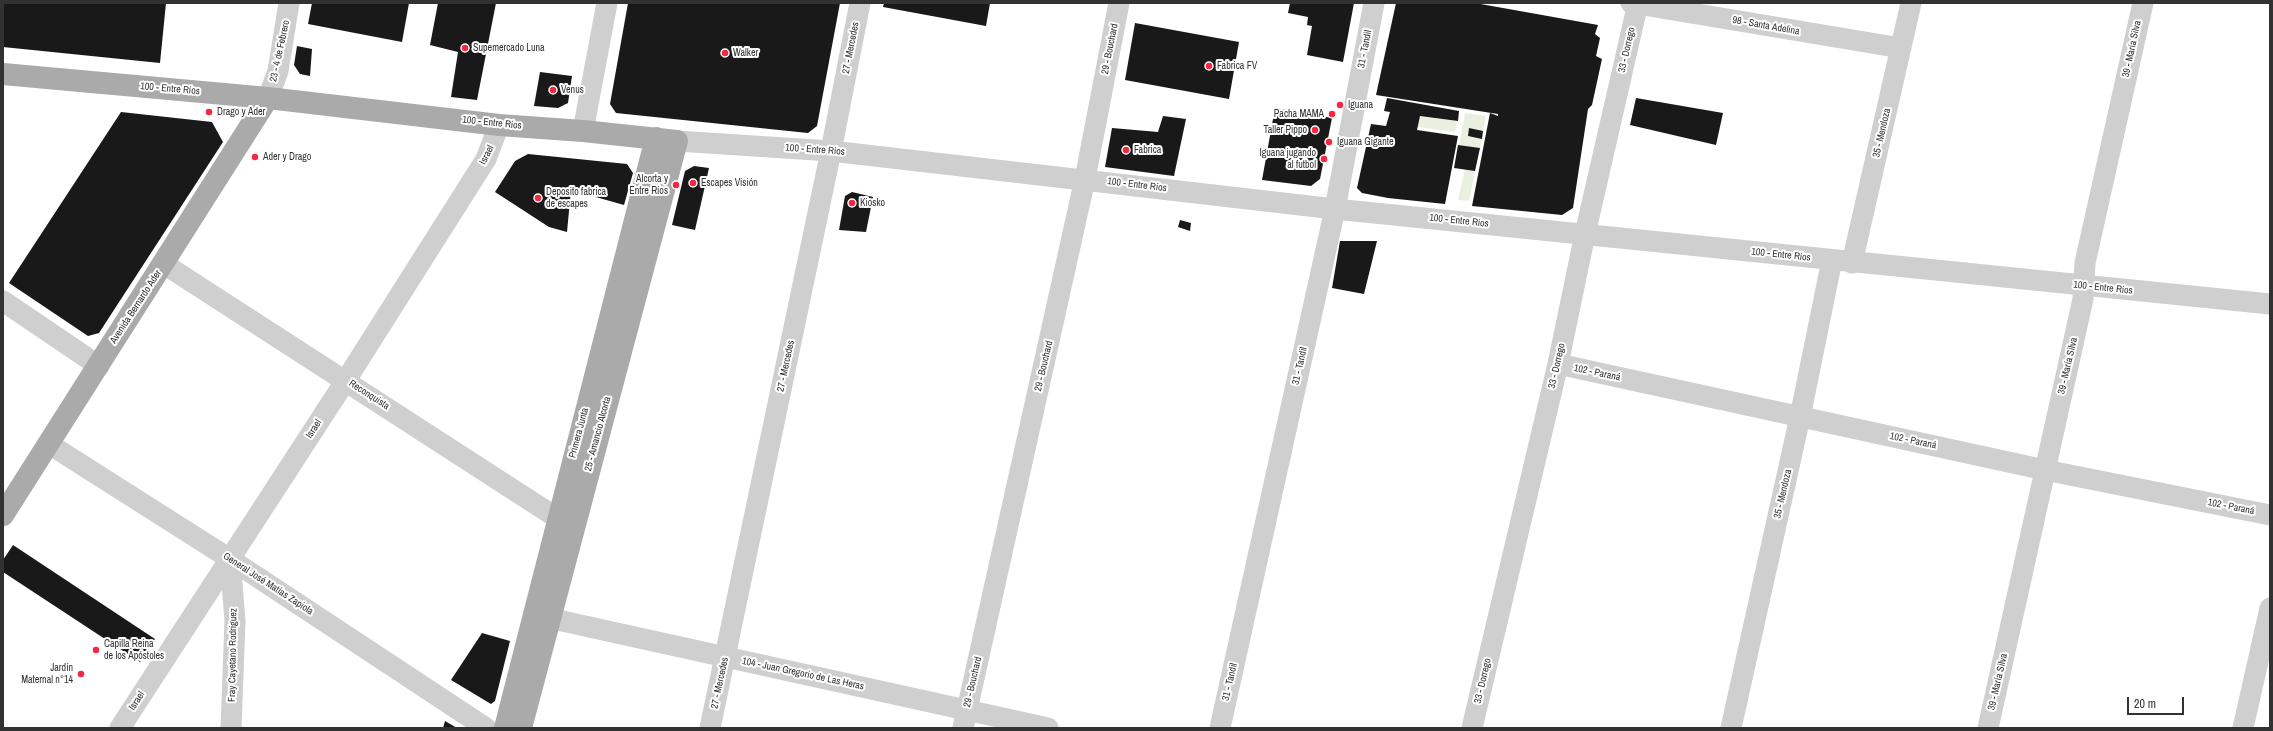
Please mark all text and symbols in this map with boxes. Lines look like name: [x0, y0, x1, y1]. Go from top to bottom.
street label: 98 - Santa Adelina: [1732, 14, 1800, 38]
street label: 23 - 4 de Febrero: [268, 19, 292, 83]
street label: 39 - María Silva: [2120, 19, 2144, 79]
street label: 27 - Mercedes: [840, 21, 862, 75]
street label: 29 - Bouchard: [1099, 23, 1121, 75]
street label: 33 - Dorrego: [1616, 26, 1638, 74]
street label: 31 - Tandil: [1355, 29, 1375, 69]
place label: Supemercado Luna: [473, 42, 545, 54]
marker: Supemercado Luna: [460, 43, 470, 53]
place label: Walker: [733, 47, 758, 59]
marker: Walker: [720, 48, 730, 58]
place label: Fabrica FV: [1217, 60, 1257, 72]
marker: Fabrica FV: [1204, 61, 1214, 71]
street label: 100 - Entre Ríos: [140, 80, 200, 98]
place label: Venus: [561, 84, 584, 96]
marker: Venus: [548, 85, 558, 95]
place label: Iguana: [1348, 99, 1373, 111]
marker: Iguana: [1335, 100, 1345, 110]
place label: Drago y Ader: [217, 106, 265, 118]
marker: Drago y Ader: [204, 107, 214, 117]
street label: 35 - Mendoza: [1871, 107, 1893, 159]
place label: Pacha MAMA: [1274, 108, 1324, 120]
marker: Pacha MAMA: [1327, 109, 1337, 119]
street label: 100 - Entre Ríos: [462, 114, 522, 132]
place label: Taller Pippo: [1264, 124, 1307, 136]
marker: Taller Pippo: [1310, 125, 1320, 135]
place label: Iguana Gigante: [1337, 136, 1394, 148]
marker: Iguana Gigante: [1324, 137, 1334, 147]
street label: 100 - Entre Ríos: [785, 142, 845, 158]
street label: Israel: [477, 143, 497, 167]
place label: Fabrica: [1134, 144, 1161, 156]
marker: Fabrica: [1121, 145, 1131, 155]
place label: Iguana jugando al futbol: [1259, 147, 1316, 170]
place label: Ader y Drago: [263, 151, 311, 163]
marker: Ader y Drago: [250, 152, 260, 162]
marker: Iguana jugando al futbol: [1319, 154, 1329, 164]
place label: Alcorta y Entre Ríos: [629, 173, 668, 196]
street label: 100 - Entre Ríos: [1107, 175, 1167, 195]
place label: Escapes Visión: [701, 177, 758, 189]
marker: Escapes Visión: [688, 178, 698, 188]
marker: Alcorta y Entre Ríos: [671, 180, 681, 190]
place label: Deposito fabrica de escapes: [546, 186, 606, 210]
marker: Deposito fabrica de escapes: [533, 193, 543, 203]
place label: Kiosko: [860, 197, 885, 209]
marker: Kiosko: [847, 198, 857, 208]
street label: 100 - Entre Ríos: [1429, 212, 1489, 230]
street label: 100 - Entre Ríos: [1751, 246, 1811, 264]
street label: Avenida Bernardo Ader: [108, 268, 164, 346]
street label: 100 - Entre Ríos: [2073, 279, 2133, 297]
street label: 39 - María Silva: [2056, 336, 2080, 396]
street label: 27 - Mercedes: [775, 339, 797, 393]
street label: 29 - Bouchard: [1032, 340, 1056, 392]
street label: 33 - Dorrego: [1546, 342, 1568, 390]
street label: 31 - Tandil: [1290, 346, 1310, 386]
street label: 102 - Paraná: [1573, 362, 1621, 384]
street label: Reconquista: [346, 377, 392, 413]
street label: 25 - Amancio Alcorta: [582, 395, 614, 473]
street label: Primera Junta: [567, 407, 591, 459]
street label: Israel: [304, 417, 324, 441]
street label: 102 - Paraná: [1889, 430, 1937, 452]
street label: 35 - Mendoza: [1772, 468, 1794, 520]
street label: 102 - Paraná: [2207, 497, 2255, 517]
street label: General José Matías Zapiola: [221, 550, 315, 618]
street label: Fray Cayetano Rodríguez: [226, 608, 240, 702]
place label: Capilla Reina de los Apóstoles: [104, 638, 164, 662]
marker: Capilla Reina de los Apóstoles: [91, 645, 101, 655]
street label: 39 - María Silva: [1986, 652, 2010, 712]
street label: 104 - Juan Gregorio de Las Heras: [741, 655, 865, 693]
street label: 27 - Mercedes: [709, 656, 731, 710]
street label: 29 - Bouchard: [961, 656, 985, 708]
street label: 33 - Dorrego: [1472, 657, 1494, 705]
place label: Jardín Maternal n°14: [21, 662, 73, 686]
street label: 31 - Tandil: [1220, 662, 1240, 702]
marker: Jardín Maternal n°14: [76, 669, 86, 679]
street label: Israel: [127, 689, 147, 713]
scale bar: [2129, 689, 2186, 715]
text: 20 m: [2134, 696, 2156, 712]

